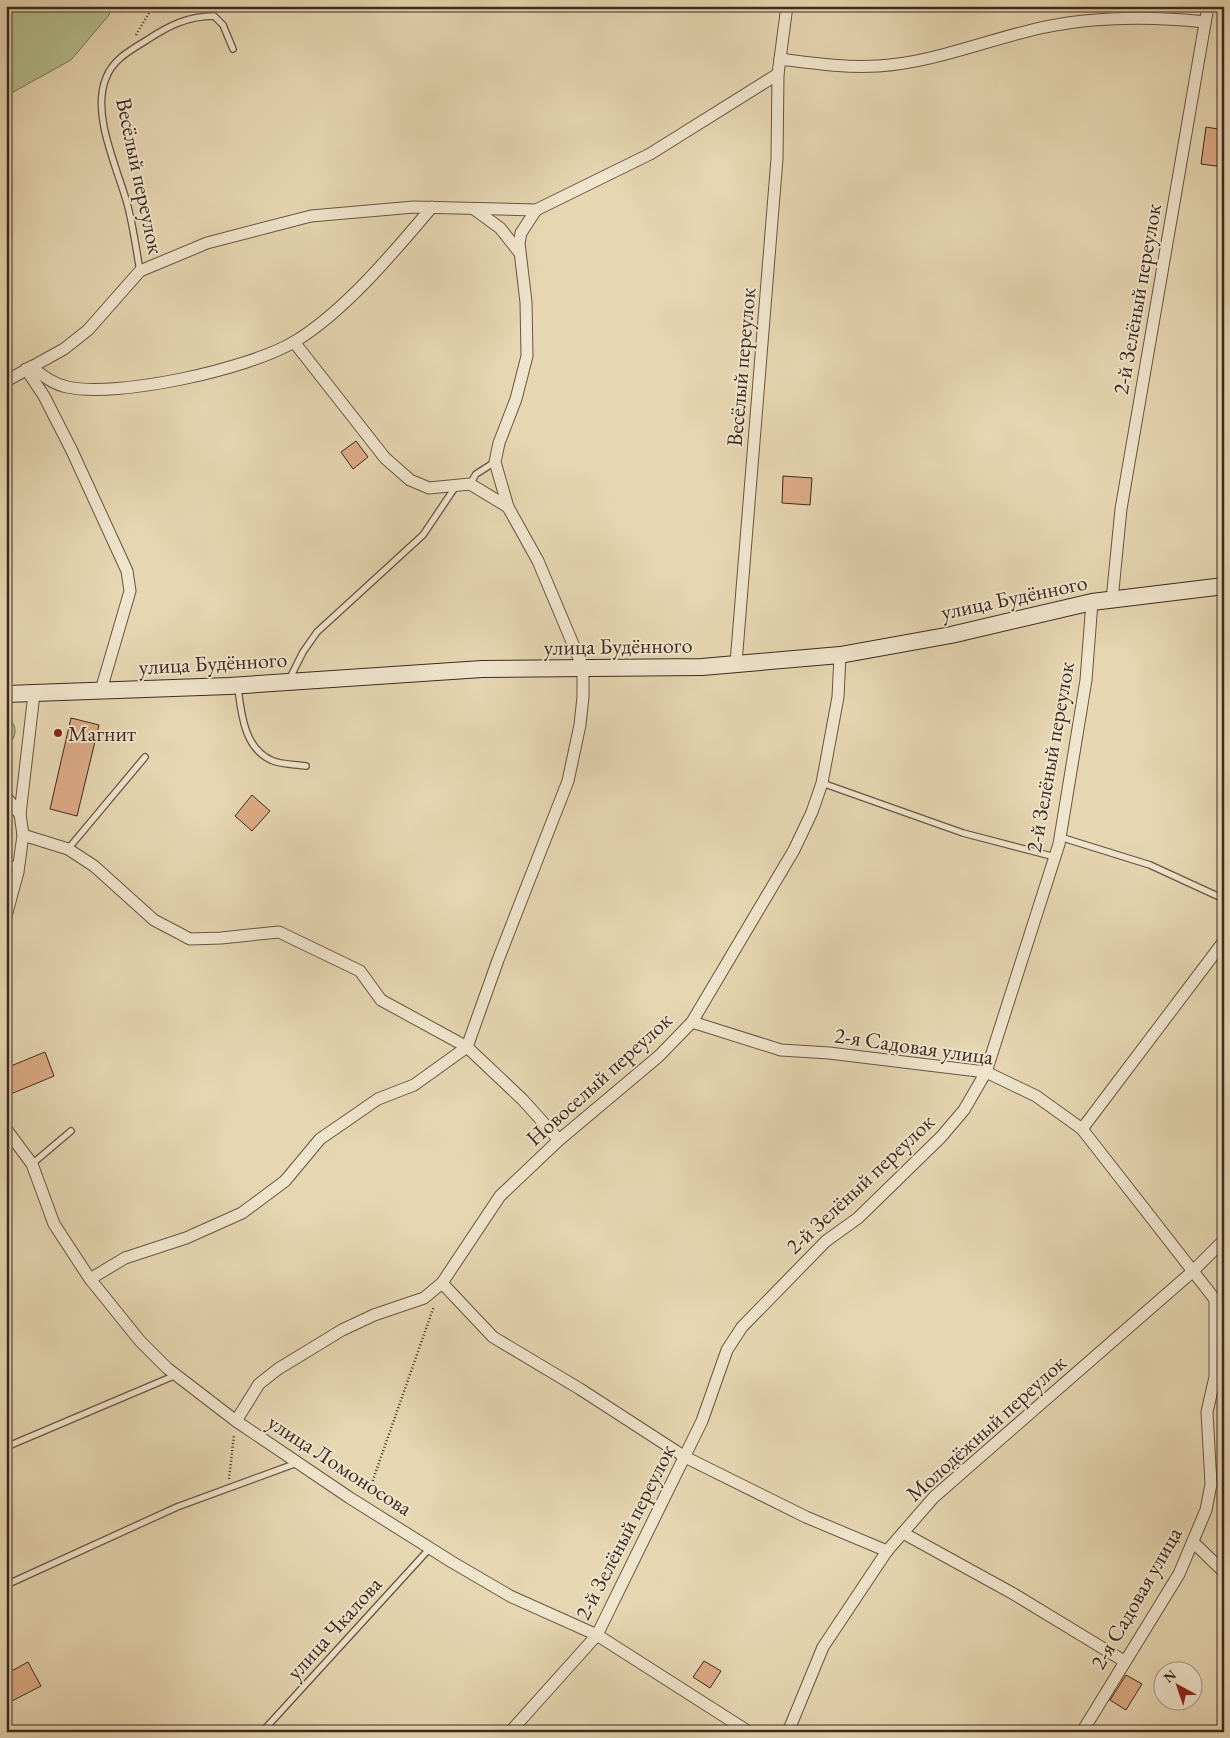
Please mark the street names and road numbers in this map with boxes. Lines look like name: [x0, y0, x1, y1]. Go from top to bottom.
street label: Весёлый переулок: [109, 95, 171, 257]
street label: 2-й Зелёный переулок: [1106, 201, 1168, 397]
street label: Весёлый переулок: [720, 286, 762, 448]
street label: улица Будённого: [938, 567, 1090, 627]
street label: улица Будённого: [543, 630, 693, 662]
street label: улица Будённого: [138, 645, 288, 681]
street label: 2-й Зелёный переулок: [1019, 659, 1081, 855]
street label: Новоселый переулок: [520, 1005, 678, 1152]
street label: 2-я Садовая улица: [833, 1021, 995, 1072]
street label: 2-й Зелёный переулок: [779, 1107, 941, 1260]
street label: Молодёжный переулок: [900, 1348, 1073, 1508]
street label: улица Ломоносова: [262, 1407, 418, 1523]
street label: 2-й Зелёный переулок: [568, 1439, 682, 1625]
street label: 2-я Садовая улица: [1083, 1521, 1189, 1674]
street label: улица Чкалова: [280, 1570, 388, 1686]

